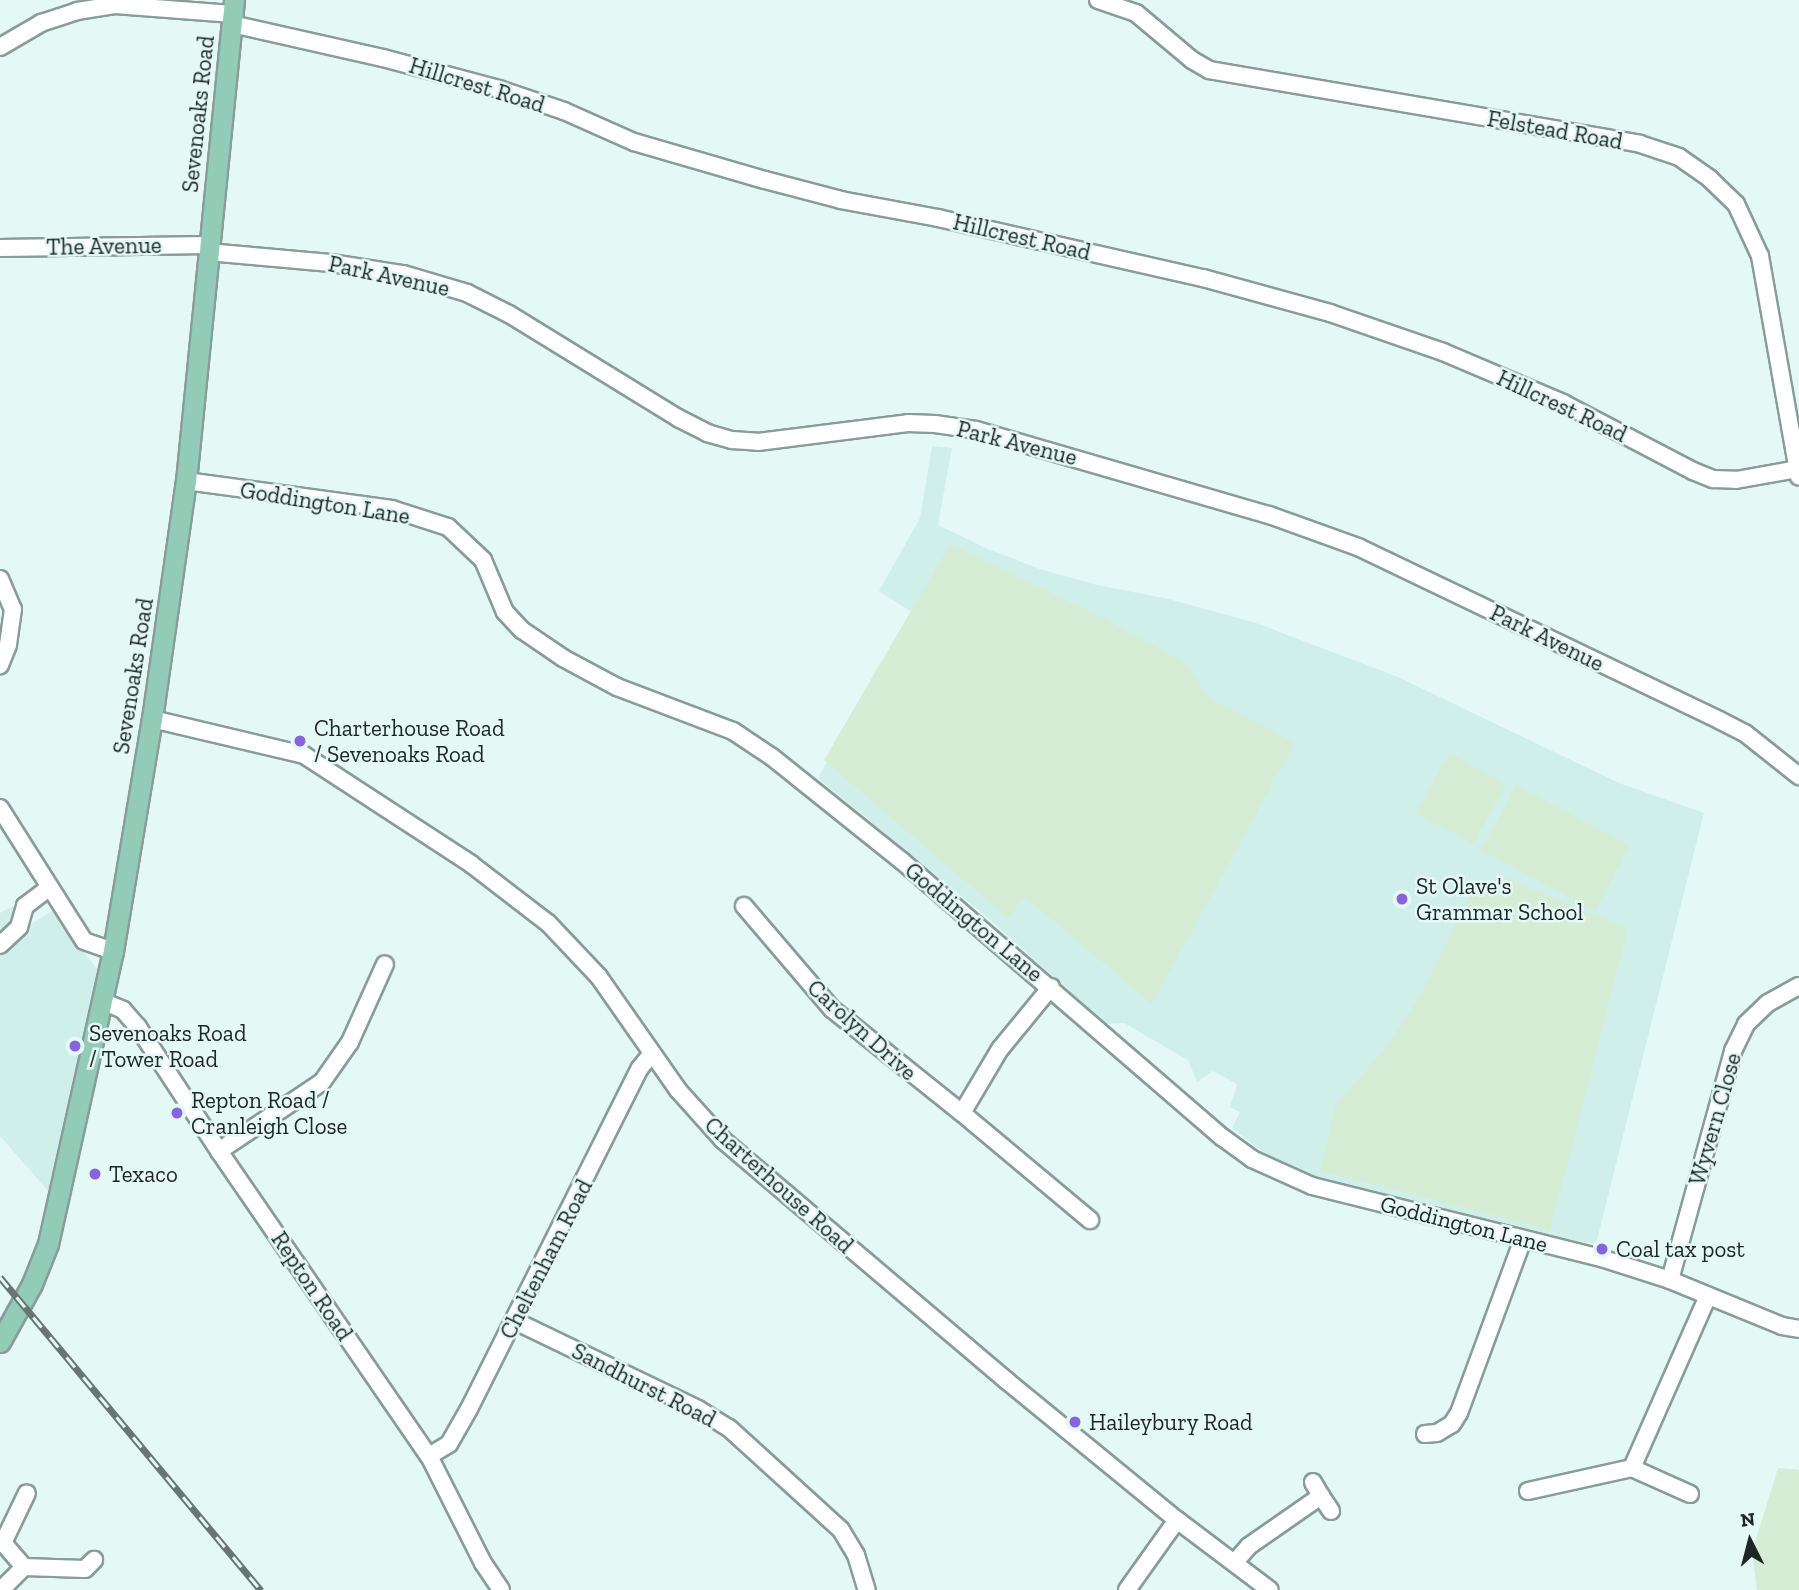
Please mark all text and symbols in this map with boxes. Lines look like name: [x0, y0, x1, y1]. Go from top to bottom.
street label: Sevenoaks Road: [176, 34, 220, 194]
street label: Hillcrest Road: [406, 51, 548, 119]
street label: Felstead Road: [1485, 105, 1625, 155]
street label: Hillcrest Road: [950, 208, 1094, 266]
street label: The Avenue: [46, 231, 162, 261]
street label: Park Avenue: [326, 250, 452, 302]
street label: Hillcrest Road: [1493, 364, 1631, 448]
street label: Park Avenue: [954, 415, 1080, 471]
street label: Goddington Lane: [238, 476, 412, 530]
street label: Sevenoaks Road: [107, 596, 159, 756]
street label: Park Avenue: [1485, 598, 1609, 678]
place label: Charterhouse Road / Sevenoaks Road: [314, 714, 505, 768]
marker: Charterhouse Road / Sevenoaks Road: [292, 733, 308, 749]
street label: Goddington Lane: [899, 856, 1049, 988]
place label: St Olave's Grammar School: [1416, 872, 1584, 926]
marker: St Olave's Grammar School: [1394, 891, 1410, 907]
street label: Carolyn Drive: [802, 974, 922, 1086]
place label: Sevenoaks Road / Tower Road: [89, 1019, 247, 1073]
marker: Sevenoaks Road / Tower Road: [67, 1038, 83, 1054]
street label: Wyvern Close: [1683, 1050, 1747, 1188]
place label: Repton Road / Cranleigh Close: [191, 1086, 348, 1140]
marker: Repton Road / Cranleigh Close: [169, 1105, 185, 1121]
street label: Charterhouse Road: [699, 1111, 859, 1259]
place label: Texaco: [109, 1160, 178, 1188]
marker: Texaco: [87, 1166, 103, 1182]
street label: Cheltenham Road: [494, 1174, 598, 1344]
street label: Goddington Lane: [1377, 1190, 1551, 1258]
street label: Repton Road: [265, 1226, 359, 1346]
place label: Coal tax post: [1616, 1235, 1745, 1263]
marker: Coal tax post: [1594, 1241, 1610, 1257]
street label: Sandhurst Road: [567, 1337, 721, 1433]
place label: Haileybury Road: [1089, 1408, 1253, 1436]
marker: Haileybury Road: [1067, 1414, 1083, 1430]
north arrow: [1715, 1506, 1785, 1576]
text: N: [1739, 1507, 1756, 1532]

